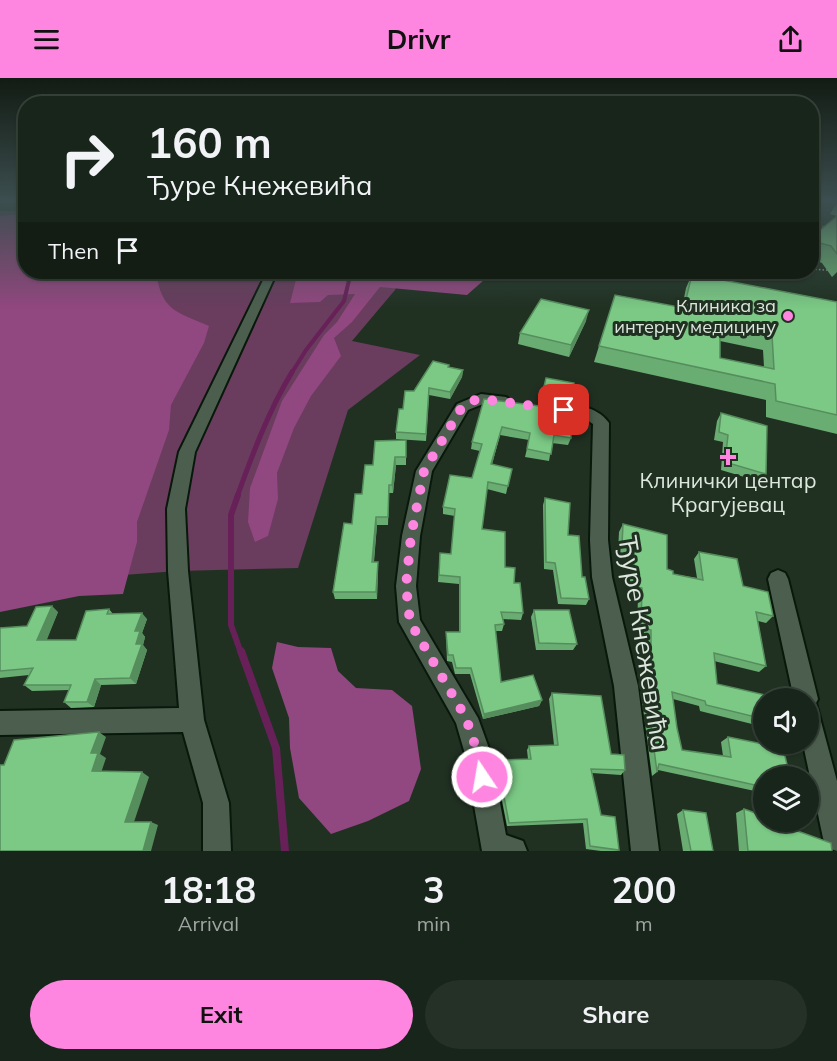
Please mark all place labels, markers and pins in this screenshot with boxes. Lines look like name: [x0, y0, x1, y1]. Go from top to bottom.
place label: Клиника за интерну медицину: [614, 294, 776, 338]
marker: Клиника за интерну медицину: [781, 309, 795, 323]
pin: [538, 384, 589, 435]
marker: Клинички центар Крагујевац: [719, 448, 737, 466]
place label: Клинички центар Крагујевац: [640, 467, 816, 517]

